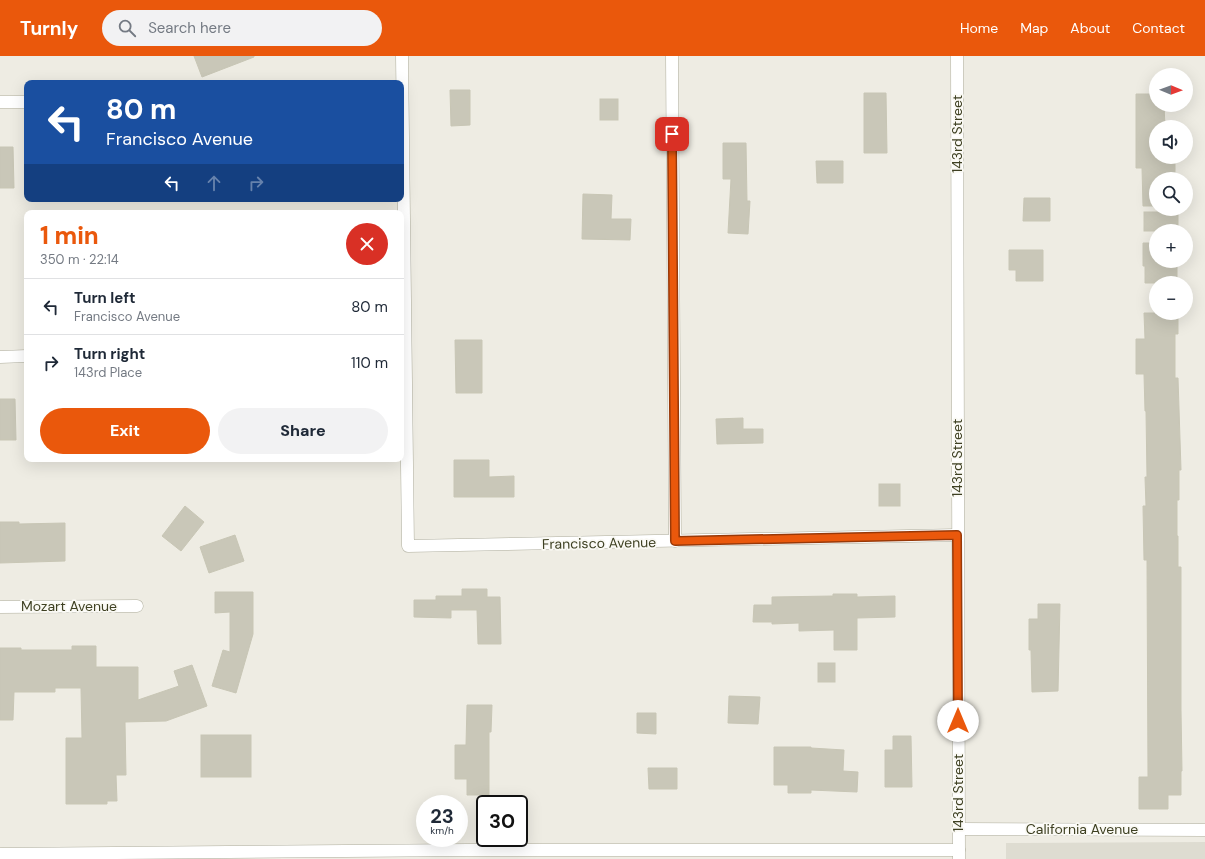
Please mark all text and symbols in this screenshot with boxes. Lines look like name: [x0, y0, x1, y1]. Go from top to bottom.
search box: [102, 10, 382, 46]
text: Turnly: [20, 16, 78, 41]
icon: search: [116, 17, 138, 39]
text: Search here: [148, 18, 231, 38]
text: Home: [960, 19, 998, 37]
text: Map: [1020, 19, 1048, 37]
text: About: [1070, 19, 1110, 37]
text: Contact: [1132, 19, 1185, 37]
north arrow: [1149, 68, 1193, 112]
map controls: [1149, 68, 1193, 320]
text: 80 m: [106, 91, 176, 128]
street label: 143rd Street: [948, 95, 966, 173]
icon: left: [40, 96, 92, 148]
pin: [655, 117, 689, 151]
button: sound: [1149, 120, 1193, 164]
icon: arrive: [661, 123, 683, 145]
text: Francisco Avenue: [106, 127, 253, 151]
icon: left: [161, 172, 183, 194]
icon: ahead: [203, 172, 225, 194]
icon: right: [245, 172, 267, 194]
button: search: [1149, 172, 1193, 216]
text: 1 min: [40, 220, 99, 251]
button: close: [346, 223, 388, 265]
button: +: [1149, 224, 1193, 268]
text: 350 m · 22:14: [40, 251, 119, 268]
button: −: [1149, 276, 1193, 320]
text: Turn left: [74, 288, 135, 308]
icon: left: [40, 296, 62, 318]
text: 80 m: [351, 297, 388, 317]
text: Francisco Avenue: [74, 308, 180, 325]
text: Turn right: [74, 344, 145, 364]
icon: right: [40, 352, 62, 374]
text: 110 m: [351, 353, 388, 373]
text: 143rd Place: [74, 364, 142, 381]
button: Exit: [40, 408, 210, 454]
button: Share: [218, 408, 388, 454]
street label: 143rd Street: [948, 419, 966, 497]
street label: Francisco Avenue: [542, 533, 656, 553]
street label: Mozart Avenue: [21, 597, 117, 615]
position arrow: [937, 700, 979, 742]
street label: 143rd Street: [949, 754, 967, 832]
speed limit sign: 30: [476, 795, 528, 847]
text: 23: [430, 803, 454, 829]
street label: California Avenue: [1026, 820, 1138, 838]
text: km/h: [430, 824, 454, 837]

